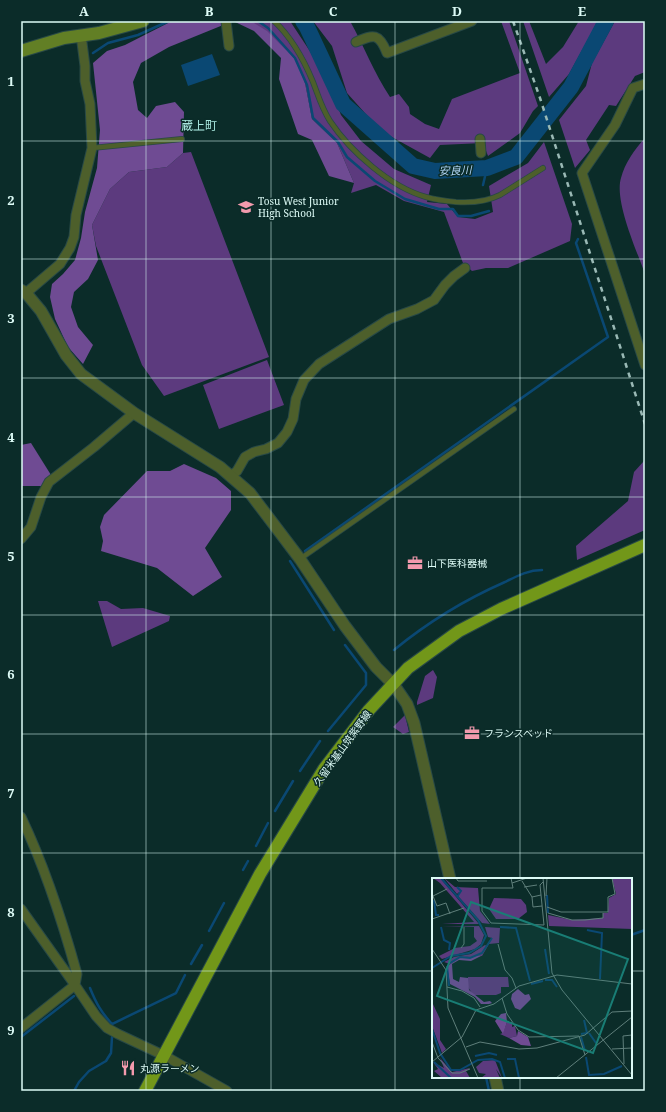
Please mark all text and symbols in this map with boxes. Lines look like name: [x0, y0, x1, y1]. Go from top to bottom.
text: A: [79, 2, 89, 20]
text: B: [205, 2, 214, 20]
text: C: [329, 2, 338, 20]
text: D: [452, 2, 462, 20]
text: E: [578, 2, 587, 20]
text: 1: [7, 72, 15, 90]
district label: 蔵上町: [181, 117, 217, 134]
water label: 安良川: [438, 162, 473, 178]
text: 2: [7, 191, 15, 209]
place label: Tosu West Junior High School: [258, 194, 339, 220]
school or university icon: Tosu West Junior High School: [237, 198, 255, 216]
text: 3: [7, 309, 15, 327]
text: 4: [7, 428, 15, 446]
text: 5: [7, 547, 15, 565]
office icon: 山下医科器械: [406, 554, 424, 572]
place label: 山下医科器械: [427, 556, 487, 570]
text: 6: [7, 665, 15, 683]
street label: 久留米基山筑紫野線: [310, 707, 374, 789]
office icon: フランスベッド: [463, 724, 481, 742]
place label: フランスベッド: [484, 726, 553, 740]
text: 7: [7, 784, 15, 802]
inset map: [432, 878, 632, 1078]
text: 8: [7, 903, 15, 921]
text: 9: [7, 1021, 15, 1039]
restaurant icon: 丸源ラーメン: [119, 1059, 137, 1077]
place label: 丸源ラーメン: [140, 1061, 200, 1075]

